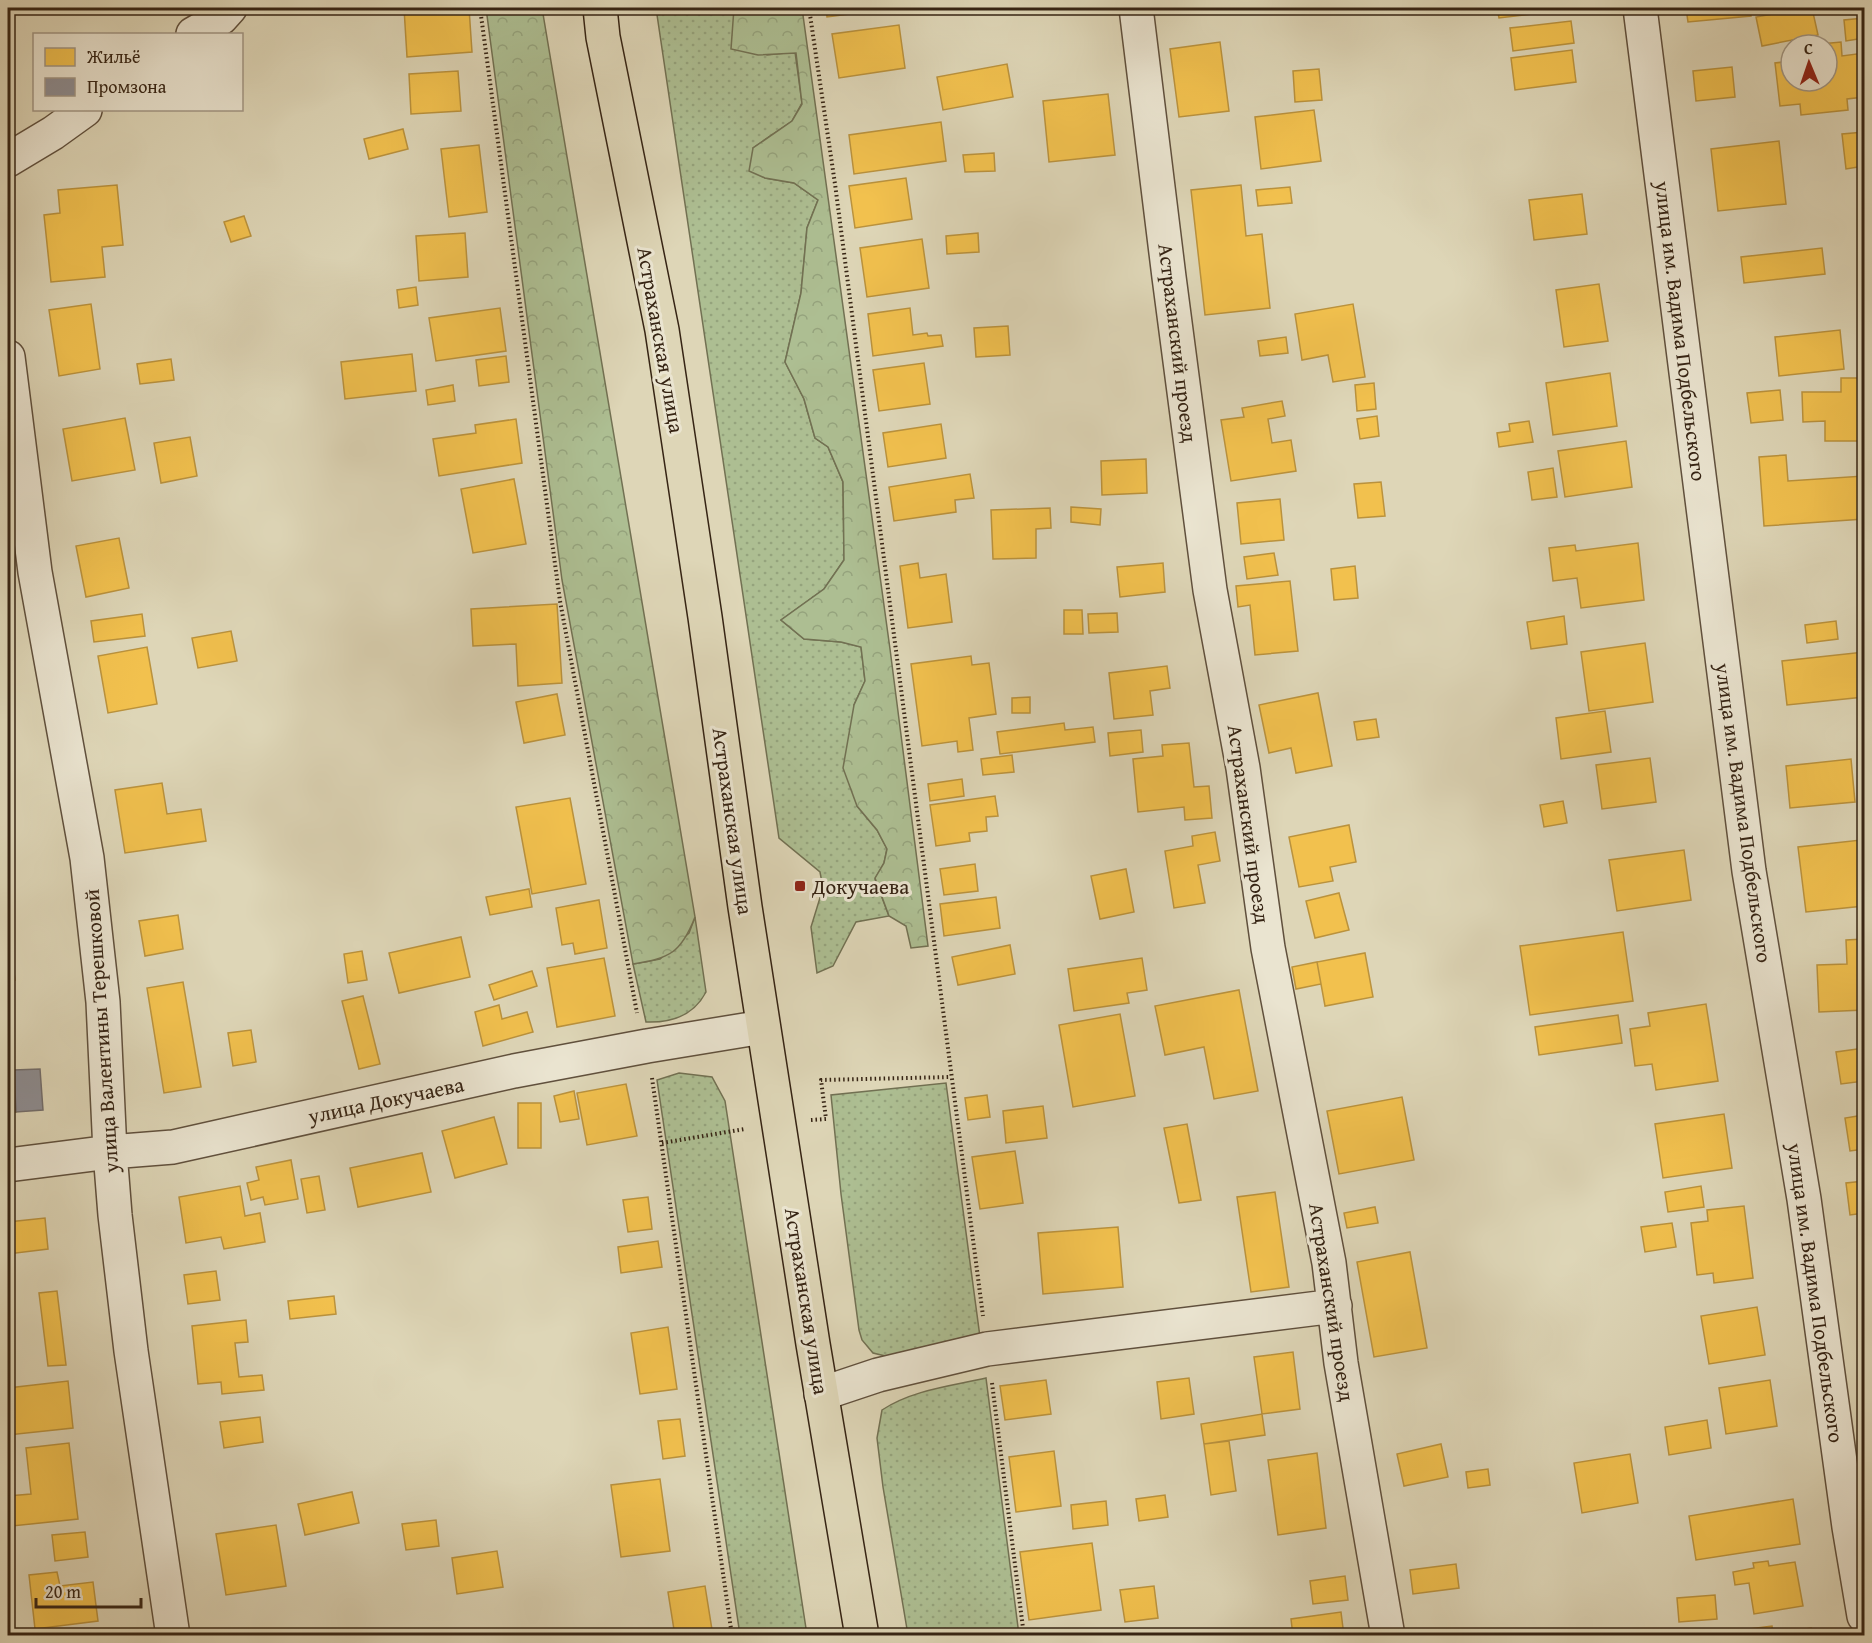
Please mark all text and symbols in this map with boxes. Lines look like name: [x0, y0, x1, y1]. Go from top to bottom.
legend: [33, 33, 243, 111]
north arrow: [1779, 33, 1839, 93]
text: С: [1804, 36, 1813, 60]
text: Жильё: [86, 43, 141, 70]
text: Промзона: [87, 73, 167, 100]
street label: улица им. Вадима Подбельского: [1647, 178, 1715, 483]
street label: Астраханский проезд: [1150, 242, 1206, 445]
street label: Астраханская улица: [629, 244, 693, 436]
street label: улица им. Вадима Подбельского: [1707, 660, 1780, 965]
street label: Астраханский проезд: [1220, 723, 1278, 926]
street label: Астраханская улица: [705, 725, 761, 917]
place label: Докучаева: [811, 871, 909, 902]
marker: Докучаева: [793, 879, 807, 893]
street label: улица Валентины Терешковой: [76, 888, 126, 1175]
street label: улица Докучаева: [304, 1068, 467, 1132]
street label: улица им. Вадима Подбельского: [1779, 1140, 1852, 1445]
street label: Астраханский проезд: [1301, 1201, 1363, 1404]
street label: Астраханская улица: [777, 1205, 837, 1397]
scale bar: [36, 1571, 141, 1609]
text: 20 m: [45, 1578, 81, 1605]

